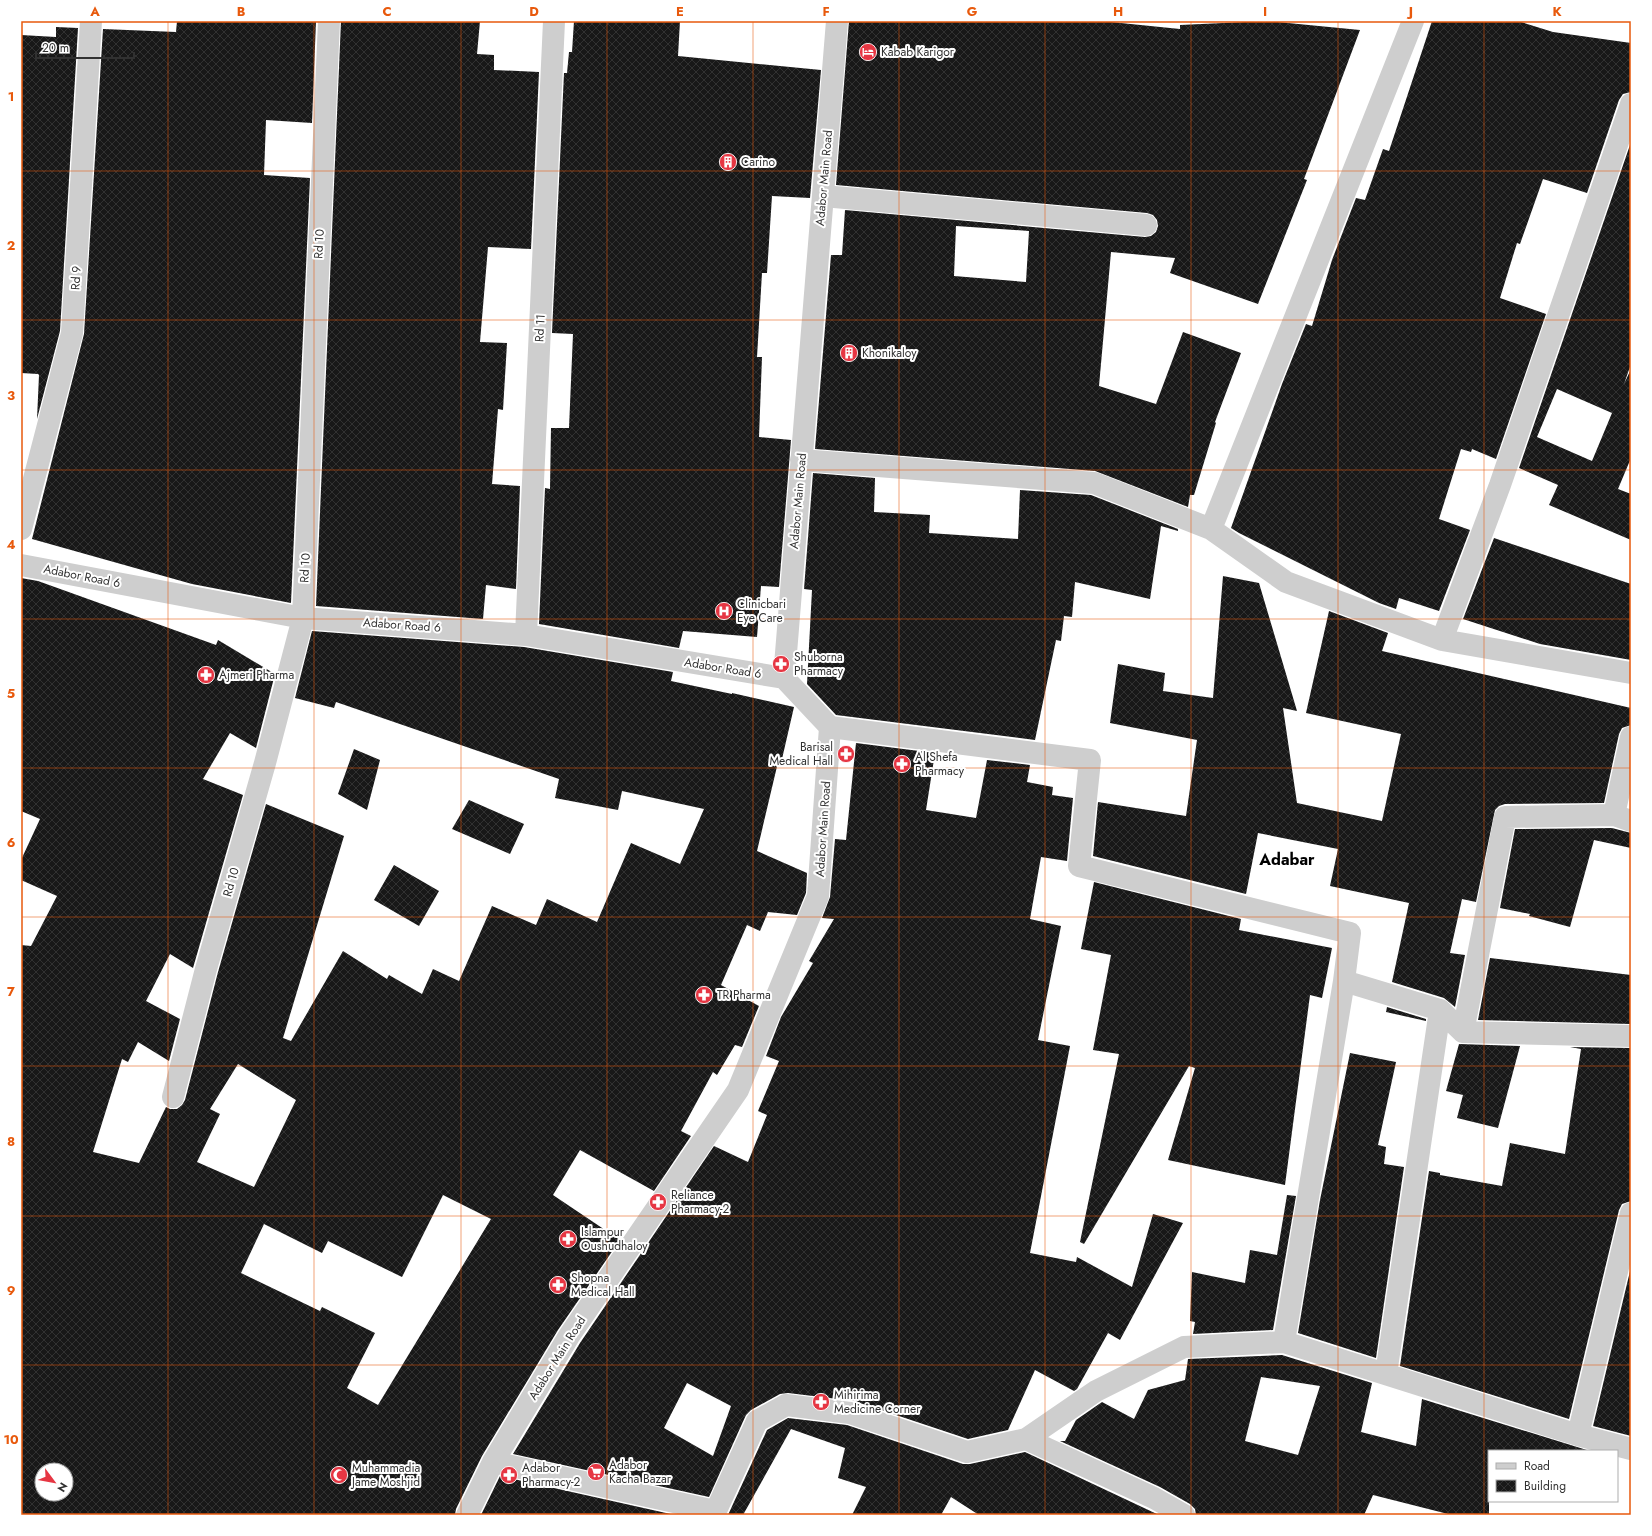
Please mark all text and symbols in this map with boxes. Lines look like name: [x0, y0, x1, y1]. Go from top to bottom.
text: A: [89, 2, 100, 21]
text: B: [237, 2, 246, 21]
text: C: [382, 2, 392, 21]
text: D: [529, 2, 539, 21]
text: E: [676, 2, 684, 21]
text: F: [822, 2, 830, 21]
text: G: [967, 2, 978, 21]
text: H: [1113, 2, 1123, 21]
text: I: [1263, 2, 1267, 21]
text: J: [1406, 2, 1413, 21]
text: K: [1552, 2, 1562, 21]
scale bar: [36, 34, 134, 60]
text: 20 m: [42, 39, 69, 57]
hotel icon: Kabab Karigor: [858, 42, 878, 62]
place label: Kabab Karigor: [881, 43, 955, 61]
text: 1: [8, 87, 14, 106]
street label: Adabor Main Road: [811, 129, 837, 227]
building icon: Carino: [718, 152, 738, 172]
place label: Carino: [741, 153, 776, 171]
street label: Rd 10: [309, 229, 329, 259]
text: 2: [7, 236, 15, 255]
street label: Rd 9: [66, 265, 86, 290]
street label: Rd 11: [530, 314, 550, 342]
building icon: Khonikaloy: [839, 343, 859, 363]
place label: Khonikaloy: [862, 344, 917, 362]
text: 3: [7, 386, 15, 405]
street label: Adabor Main Road: [785, 452, 811, 550]
text: 4: [6, 535, 16, 554]
street label: Rd 10: [295, 553, 315, 583]
street label: Adabor Road 6: [42, 560, 122, 592]
place label: Clinicbari Eye Care: [737, 595, 786, 627]
hospital icon: Clinicbari Eye Care: [714, 601, 734, 621]
street label: Adabor Road 6: [362, 613, 442, 637]
place label: Shuborna Pharmacy: [794, 648, 844, 680]
street label: Adabor Road 6: [683, 653, 763, 683]
pharmacy icon: Shuborna Pharmacy: [771, 654, 791, 674]
pharmacy icon: Ajmeri Pharma: [196, 665, 216, 685]
place label: Ajmeri Pharma: [219, 666, 294, 684]
text: 5: [7, 684, 15, 703]
place label: Barisal Medical Hall: [769, 738, 833, 770]
pharmacy icon: Barisal Medical Hall: [836, 744, 856, 764]
place label: Al Shefa Pharmacy: [915, 748, 965, 780]
pharmacy icon: Al Shefa Pharmacy: [892, 754, 912, 774]
street label: Adabor Main Road: [811, 780, 835, 878]
text: 6: [7, 833, 16, 852]
district label: Adabar: [1258, 848, 1315, 871]
street label: Rd 10: [218, 865, 244, 899]
text: 7: [7, 982, 15, 1001]
pharmacy icon: TR Pharma: [694, 985, 714, 1005]
place label: TR Pharma: [717, 986, 771, 1004]
text: 8: [7, 1132, 15, 1151]
place label: Reliance Pharmacy-2: [671, 1186, 729, 1218]
pharmacy icon: Reliance Pharmacy-2: [648, 1192, 668, 1212]
place label: Islampur Oushudhaloy: [581, 1223, 648, 1255]
pharmacy icon: Islampur Oushudhaloy: [558, 1229, 578, 1249]
place label: Shopna Medical Hall: [571, 1269, 635, 1301]
pharmacy icon: Shopna Medical Hall: [548, 1275, 568, 1295]
text: 9: [7, 1281, 16, 1300]
street label: Adabor Main Road: [524, 1313, 590, 1403]
place label: Mihirima Medicine Corner: [834, 1386, 921, 1418]
pharmacy icon: Mihirima Medicine Corner: [811, 1392, 831, 1412]
text: 10: [3, 1430, 19, 1449]
legend: [1488, 1450, 1618, 1502]
place label: Adabor Kacha Bazar: [609, 1456, 672, 1488]
text: Road: [1524, 1457, 1550, 1475]
place label: Muhammadia Jame Moshjid: [350, 1459, 421, 1491]
place label: Adabor Pharmacy-2: [522, 1459, 580, 1491]
north arrow: [34, 1462, 74, 1502]
supermarket icon: Adabor Kacha Bazar: [586, 1462, 606, 1482]
mosque icon: Muhammadia Jame Moshjid: [329, 1465, 349, 1485]
pharmacy icon: Adabor Pharmacy-2: [499, 1465, 519, 1485]
text: Building: [1524, 1477, 1566, 1495]
text: N: [53, 1479, 72, 1495]

